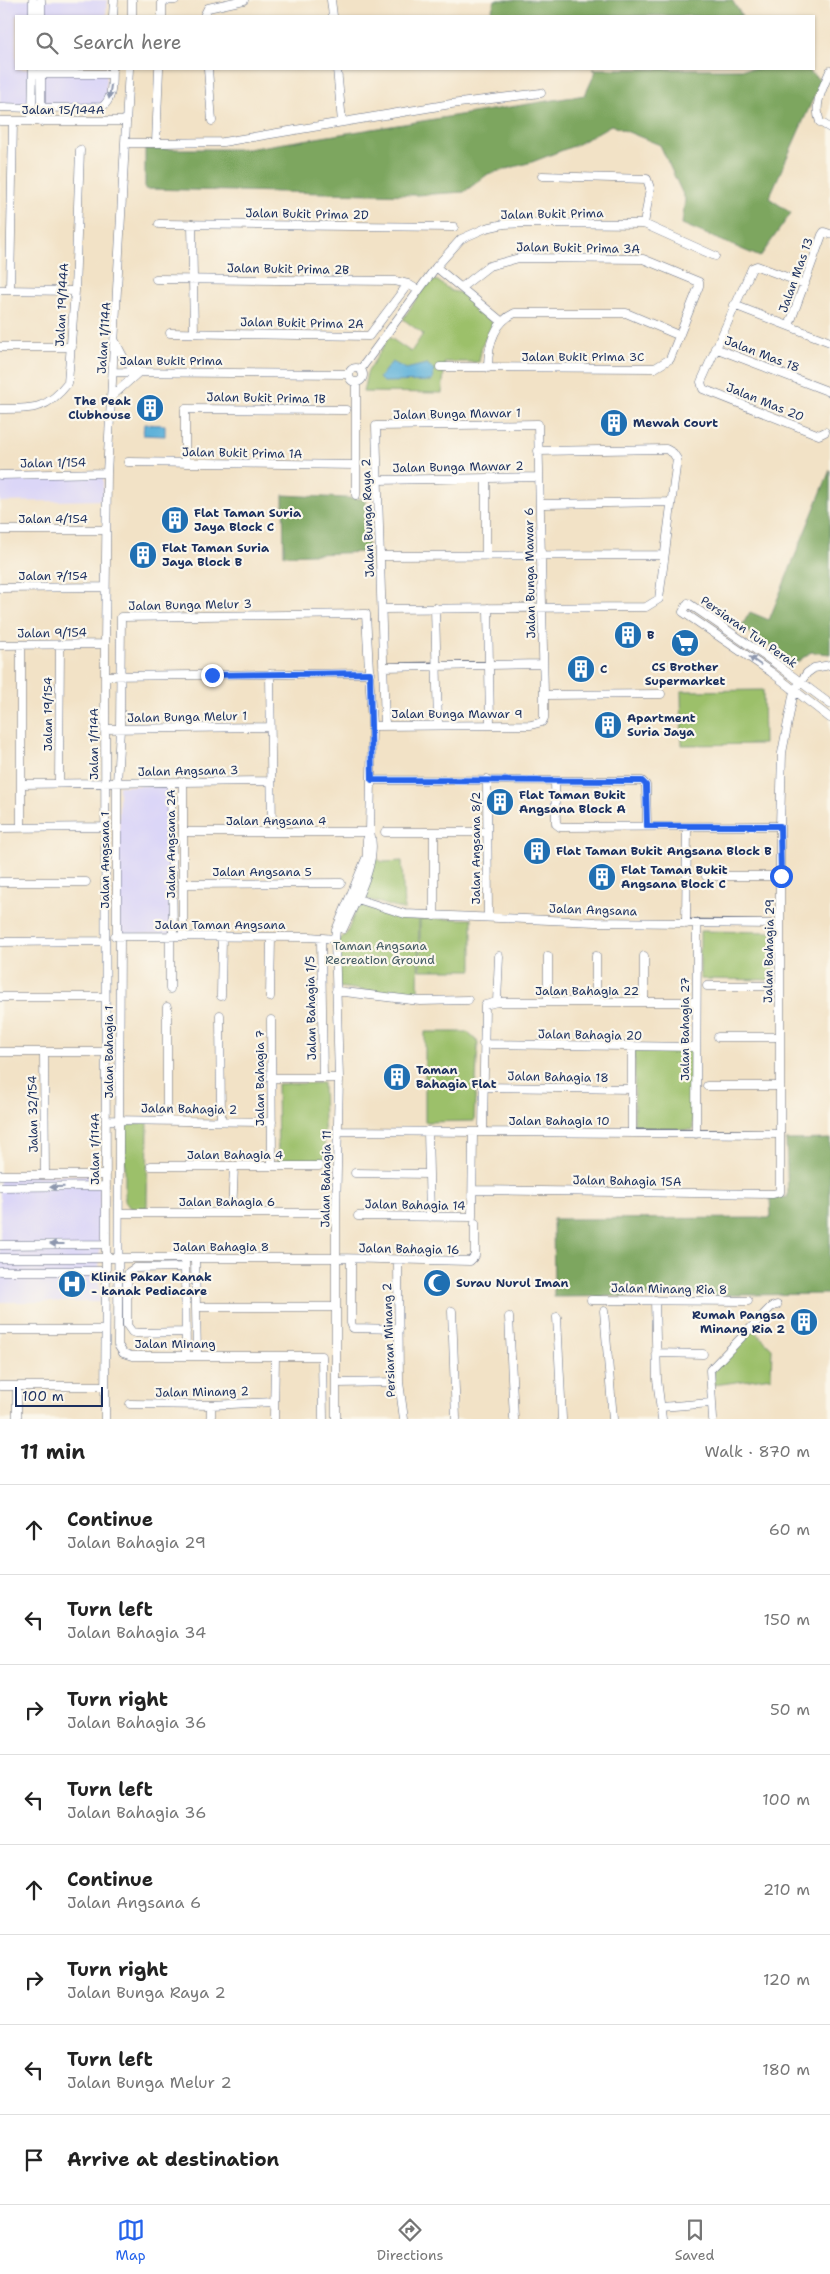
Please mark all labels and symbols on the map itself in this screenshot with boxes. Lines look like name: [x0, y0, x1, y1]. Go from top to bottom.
one-way arrow: [106, 85, 114, 101]
street label: Jalan 15/144A: [22, 102, 105, 118]
street label: Jalan Bukit Prima 2D: [245, 205, 369, 223]
street label: Jalan Bukit Prima: [500, 205, 604, 223]
street label: Jalan Mas 13: [775, 235, 817, 315]
street label: Jalan Bukit Prima 3A: [516, 239, 640, 257]
street label: Jalan Bukit Prima 2B: [227, 260, 349, 278]
street label: Jalan 19/144A: [52, 262, 72, 347]
street label: Jalan 1/114A: [94, 301, 115, 375]
street label: Jalan Bukit Prima 2A: [240, 314, 364, 332]
street label: Jalan Mas 18: [722, 332, 802, 376]
street label: Jalan Bukit Prima 3C: [522, 349, 644, 365]
street label: Jalan Bukit Prima: [119, 353, 223, 369]
street label: Jalan Mas 20: [724, 379, 806, 425]
street label: Jalan Bukit Prima 1B: [206, 389, 326, 407]
place label: The Peak Clubhouse: [68, 393, 131, 423]
building icon: The Peak Clubhouse: [135, 393, 165, 423]
street label: Jalan Bunga Mawar 1: [393, 405, 521, 423]
building icon: Mewah Court: [599, 408, 629, 438]
place label: Mewah Court: [633, 415, 718, 431]
street label: Jalan Bukit Prima 1A: [182, 444, 303, 462]
street label: Jalan 1/154: [20, 454, 86, 472]
street label: Jalan Bunga Raya 2: [358, 458, 378, 578]
street label: Jalan Bunga Mawar 2: [392, 458, 524, 476]
building icon: Flat Taman Suria Jaya Block C: [160, 505, 190, 535]
place label: Flat Taman Suria Jaya Block C: [194, 505, 302, 535]
street label: Jalan Bunga Mawar 6: [521, 507, 539, 639]
street label: Jalan 4/154: [18, 511, 88, 527]
building icon: Flat Taman Suria Jaya Block B: [128, 540, 158, 570]
place label: Flat Taman Suria Jaya Block B: [162, 540, 270, 570]
street label: Jalan 7/154: [18, 568, 88, 584]
street label: Persiaran Tun Perak: [697, 593, 801, 672]
street label: Jalan Bunga Melur 3: [128, 596, 252, 614]
building icon: B: [613, 620, 643, 650]
street label: Jalan 9/154: [17, 624, 87, 642]
place label: B: [647, 627, 655, 643]
supermarket icon: CS Brother Supermarket: [670, 628, 700, 658]
building icon: C: [566, 654, 596, 684]
one-way arrow: [748, 656, 762, 666]
place label: CS Brother Supermarket: [645, 659, 726, 689]
place label: C: [600, 661, 607, 677]
route end: [201, 664, 224, 687]
street label: Jalan 19/154: [40, 677, 56, 751]
street label: Jalan Bunga Mawar 9: [391, 706, 523, 722]
street label: Jalan 1/114A: [86, 708, 102, 780]
street label: Jalan Bunga Melur 1: [127, 708, 247, 726]
building icon: Apartment Suria Jaya: [593, 710, 623, 740]
place label: Apartment Suria Jaya: [627, 710, 696, 740]
street label: Jalan Angsana 3: [138, 762, 238, 780]
building icon: Flat Taman Bukit Angsana Block A: [485, 787, 515, 817]
place label: Flat Taman Bukit Angsana Block A: [519, 787, 626, 817]
street label: Jalan Angsana 2A: [163, 789, 179, 898]
street label: Jalan Angsana 8/2: [468, 792, 484, 904]
street label: Jalan Angsana 1: [97, 811, 113, 909]
street label: Jalan Angsana 4: [226, 813, 326, 829]
building icon: Flat Taman Bukit Angsana Block B: [522, 836, 552, 866]
place label: Flat Taman Bukit Angsana Block B: [556, 843, 772, 859]
building icon: Flat Taman Bukit Angsana Block C: [587, 862, 617, 892]
place label: Flat Taman Bukit Angsana Block C: [621, 862, 728, 892]
street label: Jalan Angsana 5: [212, 864, 312, 880]
route start: [770, 865, 793, 888]
street label: Jalan Bahagia 29: [760, 899, 778, 1003]
street label: Jalan Angsana: [549, 900, 638, 920]
street label: Jalan Taman Angsana: [155, 917, 286, 933]
park label: Taman Angsana Recreation Ground: [325, 938, 435, 968]
street label: Jalan Bahagia 1/5: [302, 956, 320, 1060]
street label: Jalan Bahagia 27: [677, 977, 693, 1081]
street label: Jalan Bahagia 22: [535, 983, 639, 999]
street label: Jalan Bahagia 1: [101, 1005, 117, 1099]
street label: Jalan Bahagia 20: [538, 1026, 642, 1044]
street label: Jalan Bahagia 7: [252, 1030, 268, 1126]
building icon: Taman Bahagia Flat: [382, 1062, 412, 1092]
place label: Taman Bahagia Flat: [416, 1062, 497, 1092]
street label: Jalan Bahagia 18: [507, 1068, 609, 1086]
street label: Jalan 32/154: [24, 1075, 42, 1153]
street label: Jalan Bahagia 2: [141, 1100, 237, 1118]
street label: Jalan 1/114A: [87, 1113, 103, 1185]
street label: Jalan Bahagia 10: [508, 1113, 610, 1129]
street label: Jalan Bahagia 11: [317, 1130, 335, 1228]
street label: Jalan Bahagia 4: [187, 1147, 283, 1163]
street label: Jalan Bahagia 15A: [572, 1172, 682, 1190]
one-way arrow: [49, 1183, 65, 1191]
street label: Jalan Bahagia 6: [179, 1194, 275, 1210]
street label: Jalan Bahagia 14: [364, 1196, 466, 1214]
street label: Jalan Bahagia 8: [173, 1239, 269, 1255]
one-way arrow: [49, 1240, 65, 1248]
street label: Jalan Bahagia 16: [358, 1240, 460, 1258]
mosque icon: Surau Nurul Iman: [422, 1268, 452, 1298]
hospital icon: Klinik Pakar Kanak - kanak Pediacare: [57, 1269, 87, 1299]
place label: Klinik Pakar Kanak - kanak Pediacare: [91, 1269, 212, 1299]
place label: Surau Nurul Iman: [456, 1275, 568, 1291]
street label: Jalan Minang Ria 8: [611, 1280, 727, 1298]
street label: Persiaran Minang 2: [379, 1282, 399, 1398]
place label: Rumah Pangsa Minang Ria 2: [692, 1307, 786, 1337]
building icon: Rumah Pangsa Minang Ria 2: [789, 1307, 819, 1337]
street label: Jalan Minang: [134, 1336, 216, 1352]
street label: Jalan Minang 2: [155, 1383, 249, 1401]
scale bar: [15, 1384, 102, 1407]

